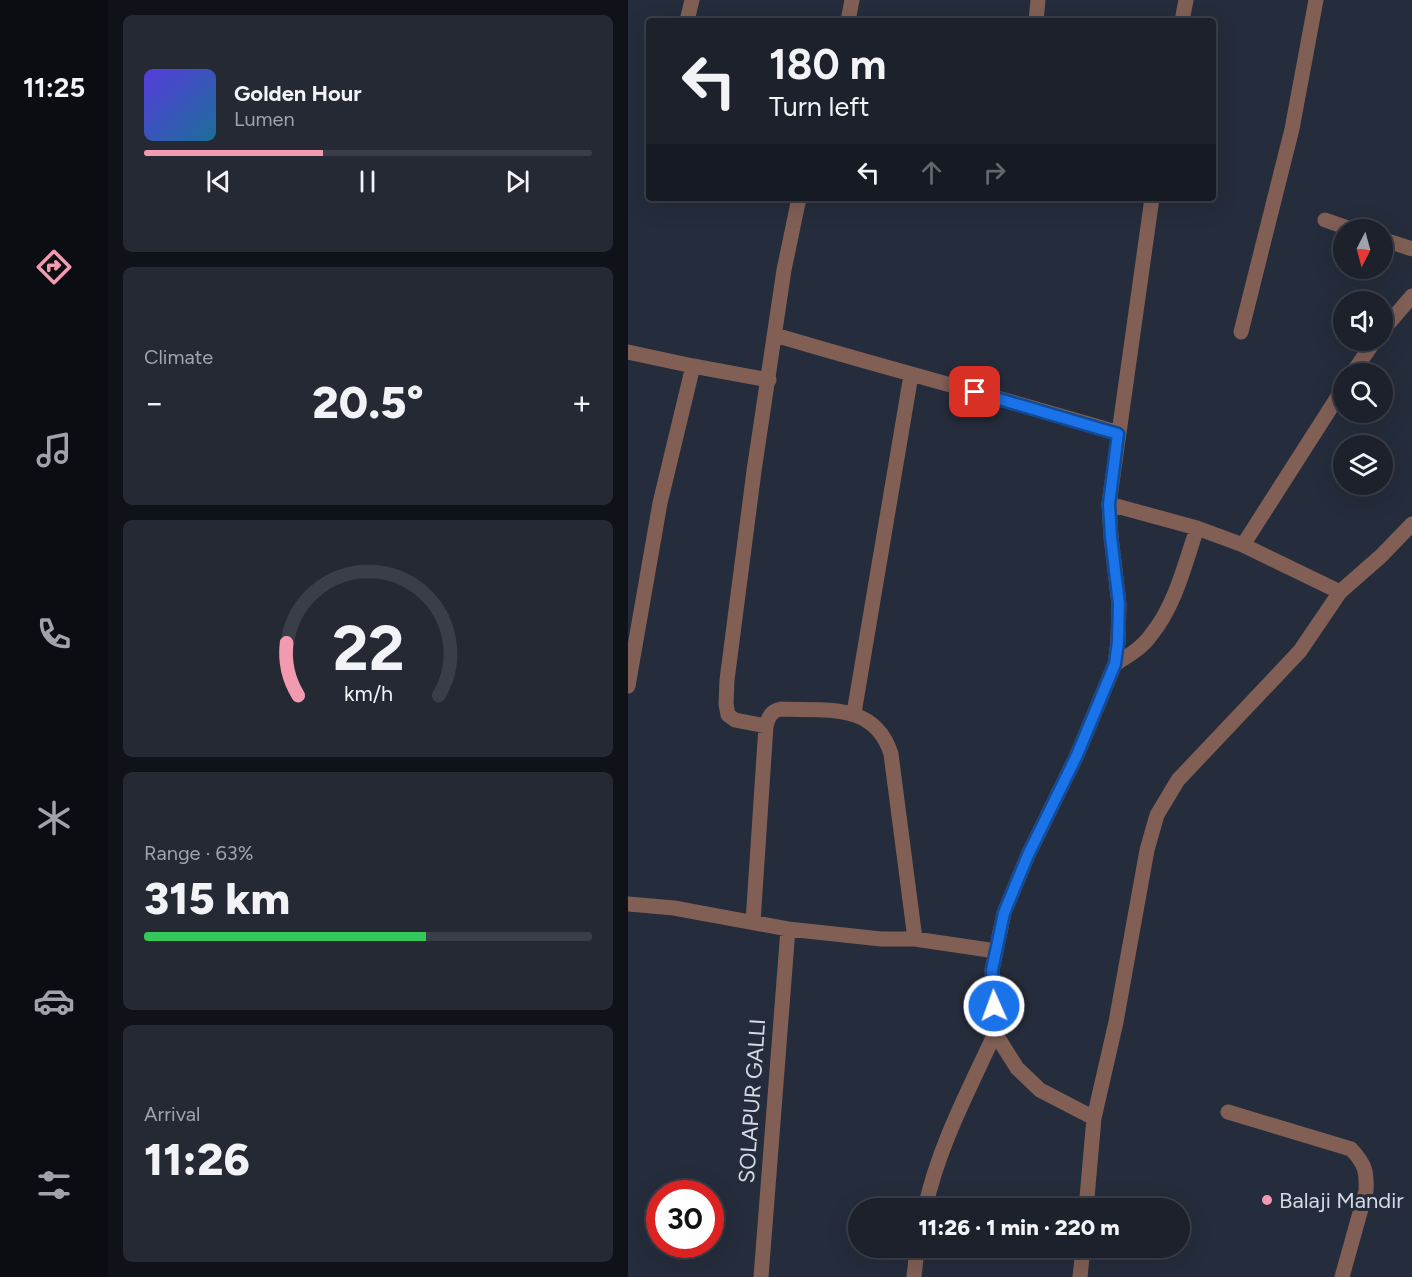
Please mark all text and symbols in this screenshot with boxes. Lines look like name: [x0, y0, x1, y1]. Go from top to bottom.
text: 180 m: [769, 39, 886, 90]
icon: left: [670, 42, 748, 120]
text: 11:25: [23, 71, 85, 104]
text: Golden Hour: [234, 80, 362, 107]
text: Turn left: [769, 90, 869, 123]
text: Lumen: [234, 107, 295, 131]
icon: left: [852, 156, 885, 189]
icon: ahead: [915, 156, 948, 189]
icon: right: [978, 156, 1011, 189]
icon: previous: [202, 165, 235, 198]
icon: pause: [351, 165, 384, 198]
icon: next: [501, 165, 534, 198]
north arrow: [1333, 219, 1393, 279]
map controls: [1333, 219, 1393, 495]
icon: directions: [33, 246, 75, 288]
button: sound: [1333, 291, 1393, 351]
text: Climate: [144, 345, 213, 369]
button: search: [1333, 363, 1393, 423]
pin: [949, 366, 1000, 417]
text: 20.5°: [312, 375, 424, 429]
icon: arrive: [958, 375, 991, 408]
text: −: [144, 383, 165, 422]
text: +: [571, 383, 592, 422]
icon: music: [33, 429, 75, 471]
button: layers: [1333, 435, 1393, 495]
text: 22: [332, 611, 404, 686]
icon: phone: [33, 613, 75, 655]
text: km/h: [344, 681, 392, 706]
icon: climate: [33, 797, 75, 839]
text: Range · 63%: [144, 841, 253, 865]
text: 315 km: [144, 871, 290, 925]
position arrow: [962, 974, 1026, 1038]
icon: car: [33, 980, 75, 1022]
street label: SOLAPUR GALLI: [733, 1018, 771, 1184]
text: Arrival: [144, 1102, 200, 1126]
text: 11:26: [144, 1132, 250, 1186]
icon: filters: [33, 1164, 75, 1206]
speed limit sign: 30: [646, 1180, 724, 1258]
place label: Balaji Mandir: [1279, 1187, 1404, 1214]
marker: Balaji Mandir: [1260, 1193, 1274, 1207]
text: 11:26 · 1 min · 220 m: [918, 1214, 1120, 1241]

